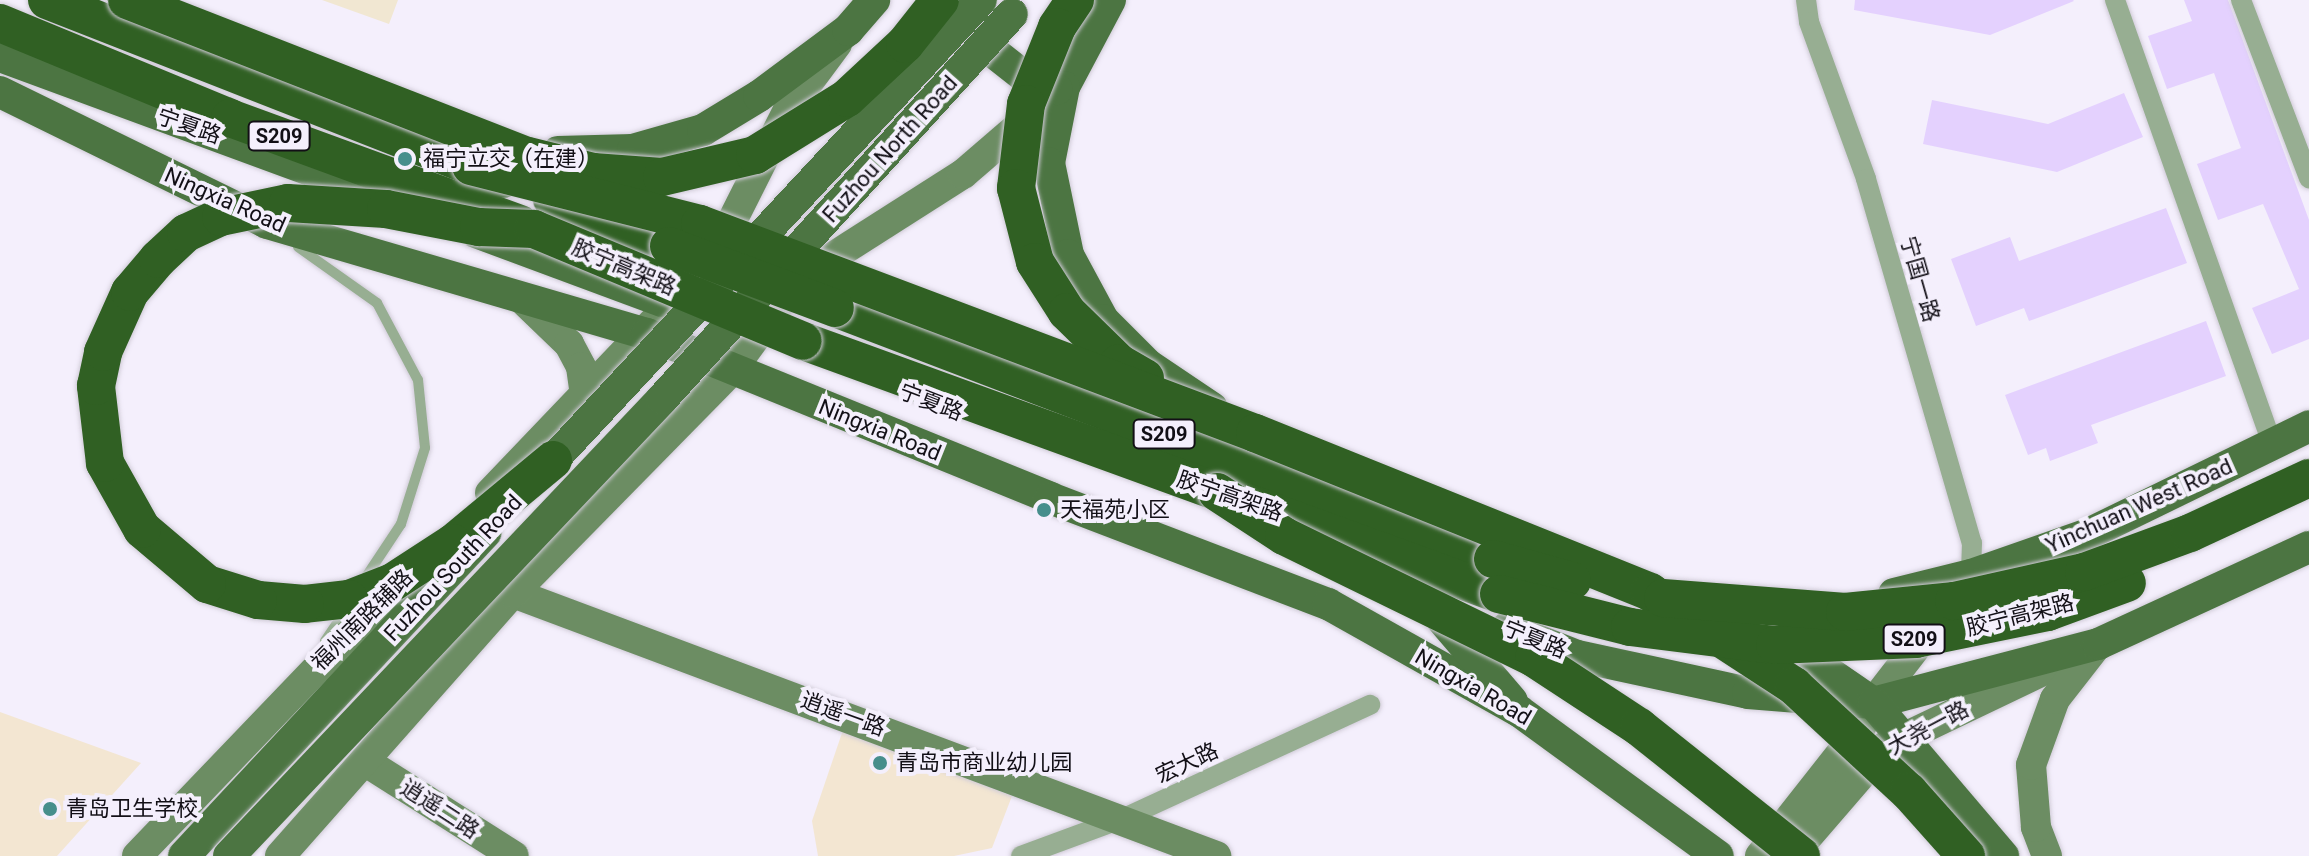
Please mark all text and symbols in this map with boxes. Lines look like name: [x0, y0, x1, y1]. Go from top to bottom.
street label: Fuzhou North Road: [817, 70, 963, 228]
street label: 宁夏路: [154, 103, 224, 149]
road number: S209: [247, 120, 311, 152]
place label: 福宁立交（在建）: [423, 146, 599, 172]
marker: 福宁立交（在建）: [394, 148, 416, 170]
street label: Ningxia Road: [160, 162, 290, 238]
street label: 胶宁高架路: [568, 233, 680, 301]
street label: 宁国一路: [1895, 233, 1945, 325]
street label: 宁夏路: [895, 378, 967, 426]
street label: Ningxia Road: [815, 393, 945, 467]
road number: S209: [1132, 418, 1196, 450]
street label: Yinchuan West Road: [2042, 453, 2236, 559]
street label: 胶宁高架路: [1174, 466, 1286, 526]
street label: Fuzhou South Road: [378, 489, 528, 647]
place label: 天福苑小区: [1060, 497, 1170, 523]
marker: 天福苑小区: [1035, 501, 1053, 519]
street label: 福州南路辅路: [306, 564, 418, 676]
street label: 胶宁高架路: [1963, 589, 2077, 641]
street label: 宁夏路: [1499, 614, 1571, 664]
road number: S209: [1882, 623, 1946, 655]
street label: Ningxia Road: [1410, 643, 1536, 731]
street label: 逍遥一路: [797, 687, 889, 741]
street label: 大尧一路: [1883, 696, 1973, 760]
street label: 宏大路: [1152, 737, 1222, 789]
place label: 青岛市商业幼儿园: [896, 750, 1072, 776]
marker: 青岛市商业幼儿园: [871, 754, 889, 772]
street label: 逍遥二路: [396, 774, 484, 844]
place label: 青岛卫生学校: [66, 796, 198, 822]
marker: 青岛卫生学校: [41, 800, 59, 818]

